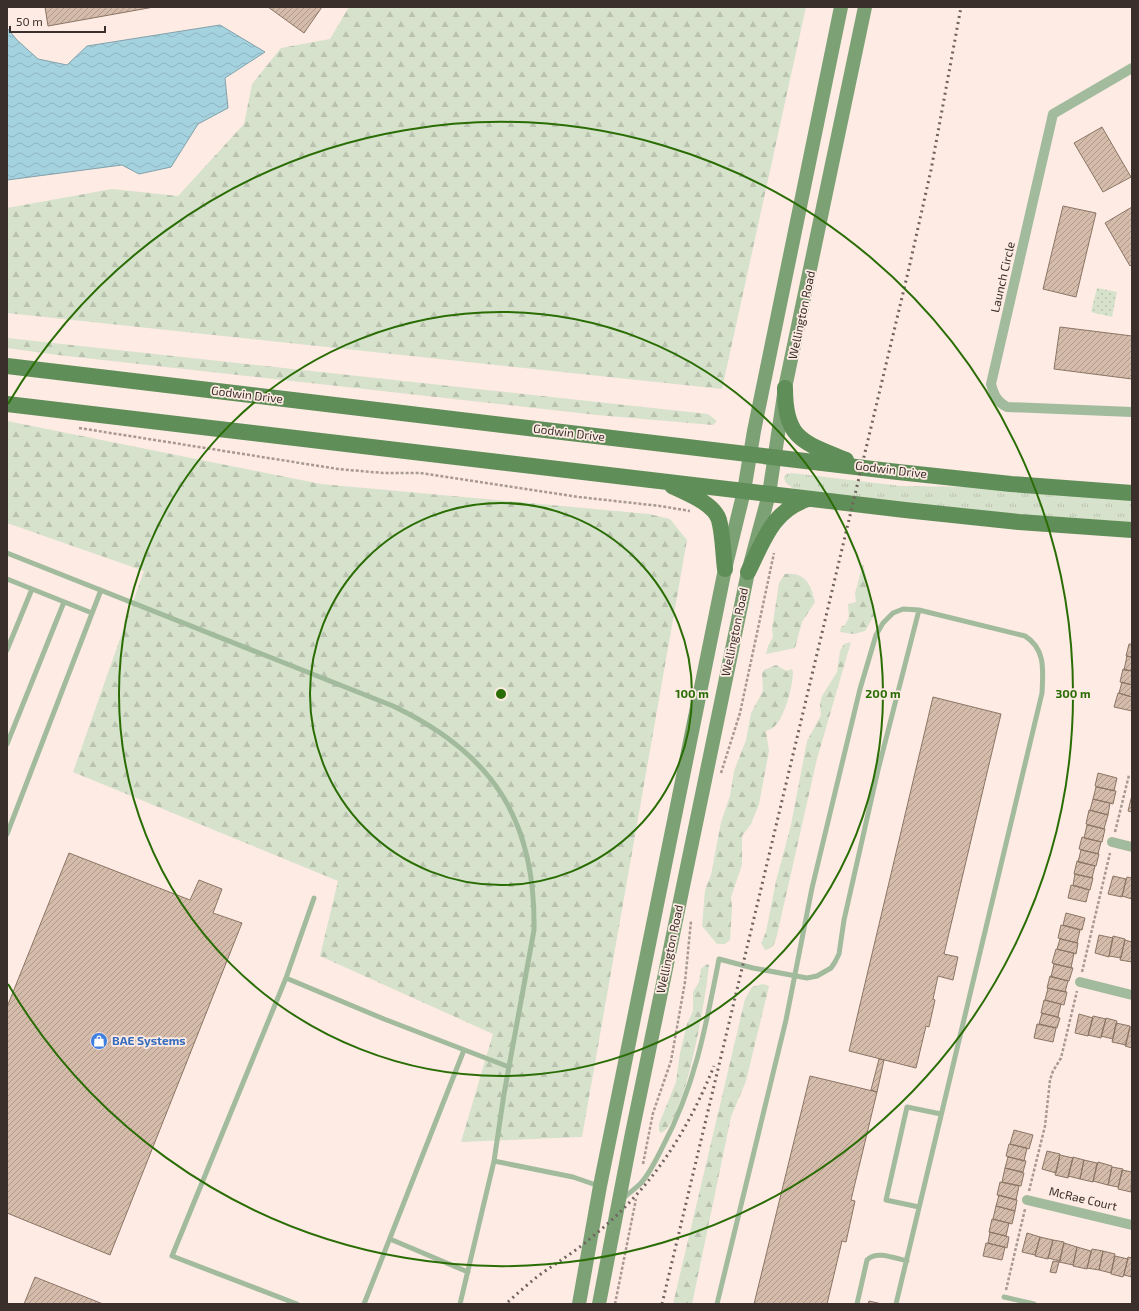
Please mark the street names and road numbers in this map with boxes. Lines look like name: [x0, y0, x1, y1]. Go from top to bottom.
street label: Launch Circle: [987, 240, 1017, 314]
street label: Wellington Road: [785, 269, 817, 360]
street label: Godwin Drive: [210, 383, 284, 405]
street label: Godwin Drive: [532, 421, 606, 443]
street label: Godwin Drive: [854, 458, 928, 480]
street label: Wellington Road: [718, 586, 750, 677]
street label: Wellington Road: [653, 903, 685, 994]
street label: McRae Court: [1048, 1183, 1119, 1213]

